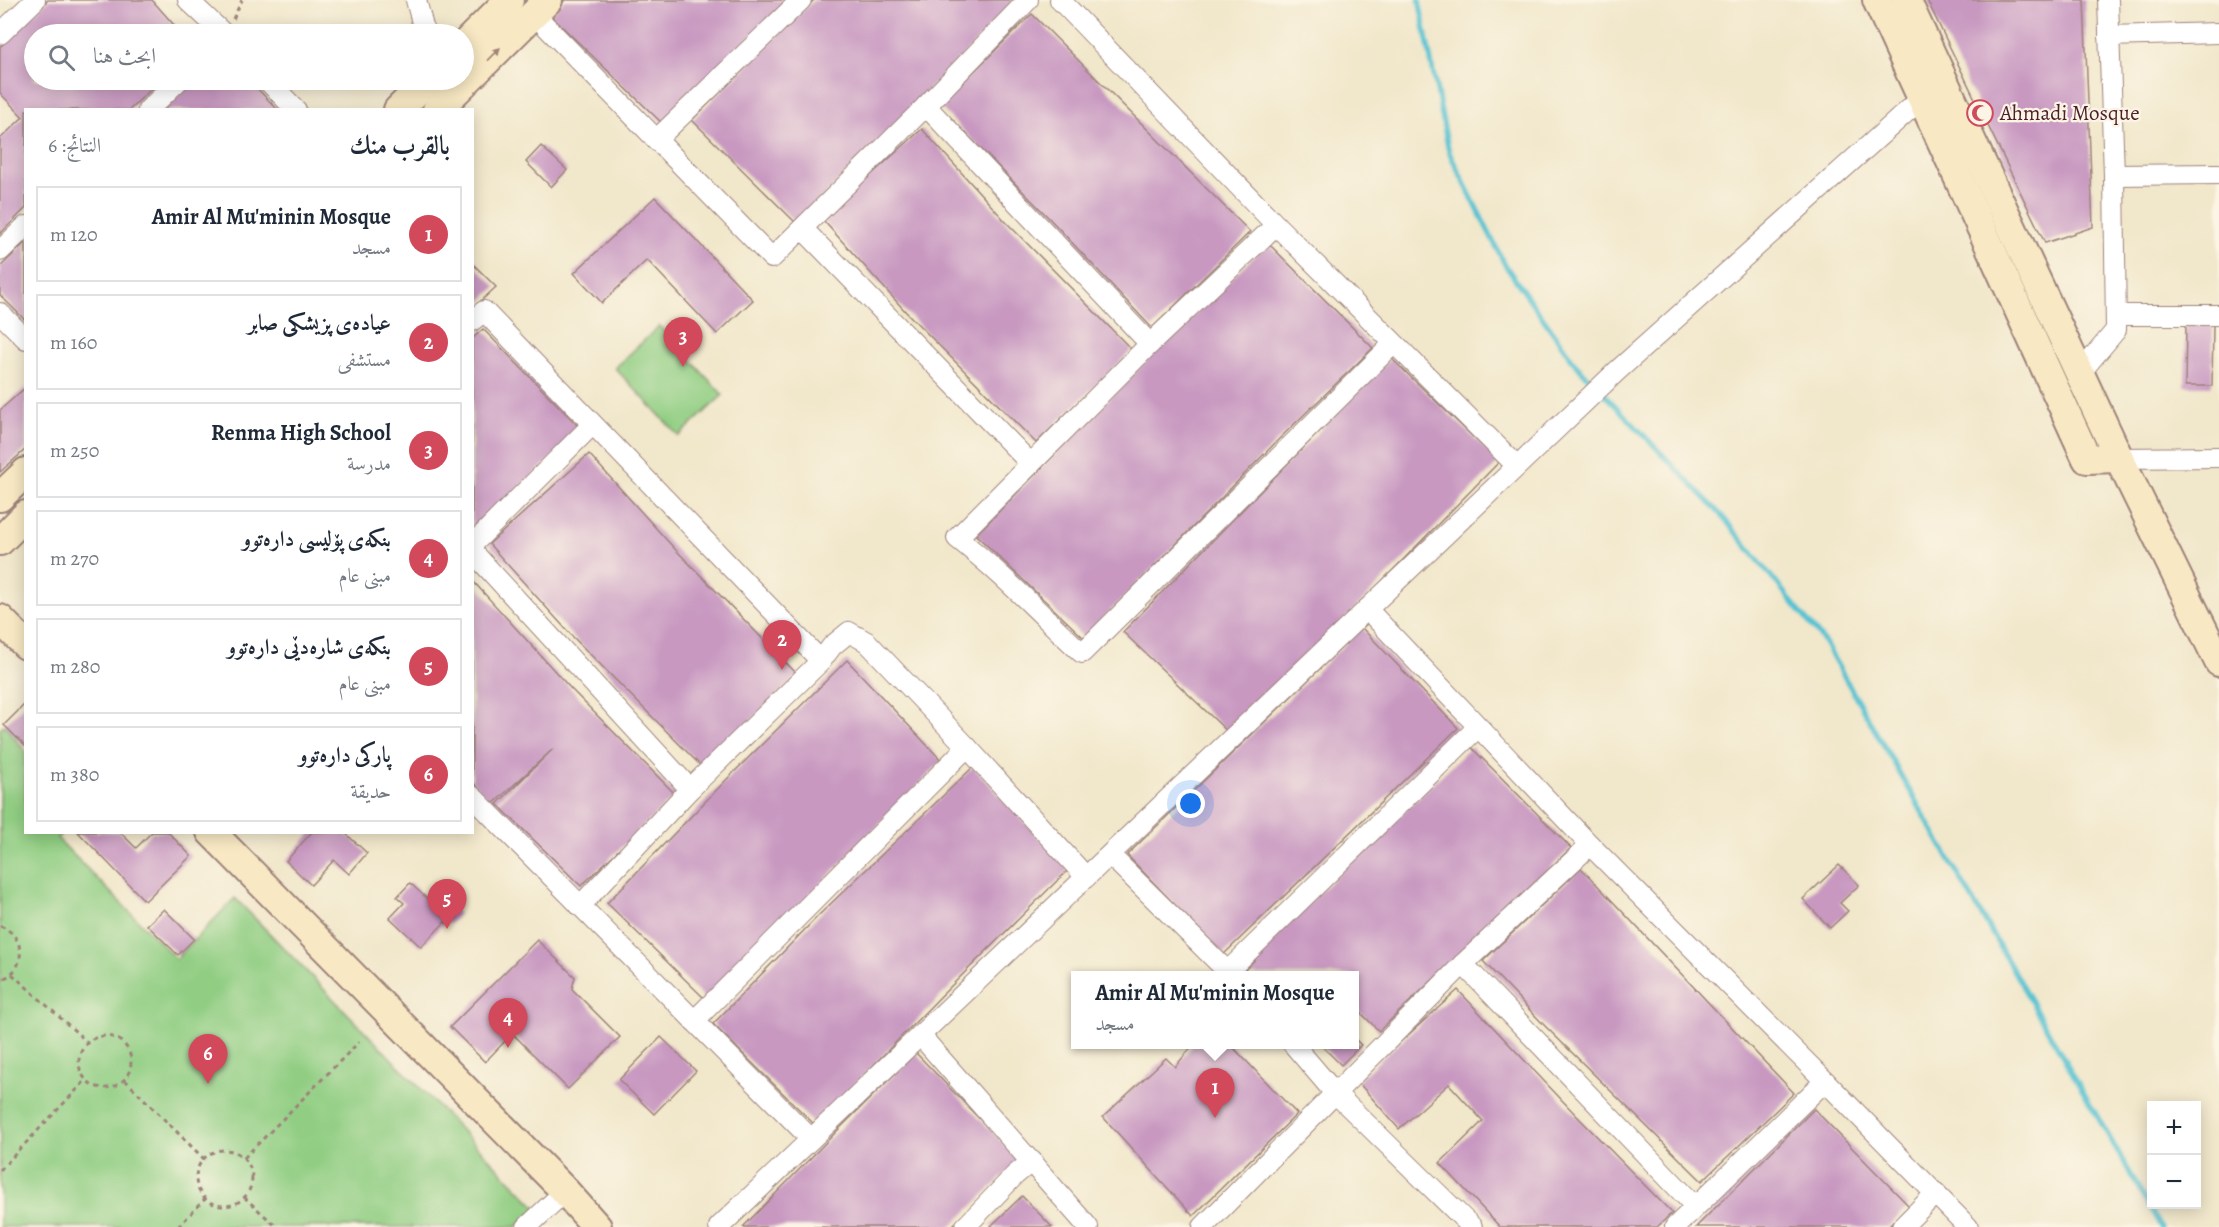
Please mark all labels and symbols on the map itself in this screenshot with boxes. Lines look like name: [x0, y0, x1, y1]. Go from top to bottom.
one-way arrow: [486, 47, 500, 61]
mosque icon: Ahmadi Mosque: [1965, 98, 1995, 128]
place label: Ahmadi Mosque: [1999, 99, 2140, 127]
pin: 3: [664, 318, 702, 367]
pin: 2: [762, 620, 802, 670]
your location: [1176, 789, 1205, 818]
pin: 5: [428, 880, 466, 929]
pin: 4: [488, 998, 528, 1048]
pin: 6: [188, 1034, 228, 1084]
pin: 1: [1196, 1068, 1234, 1118]

